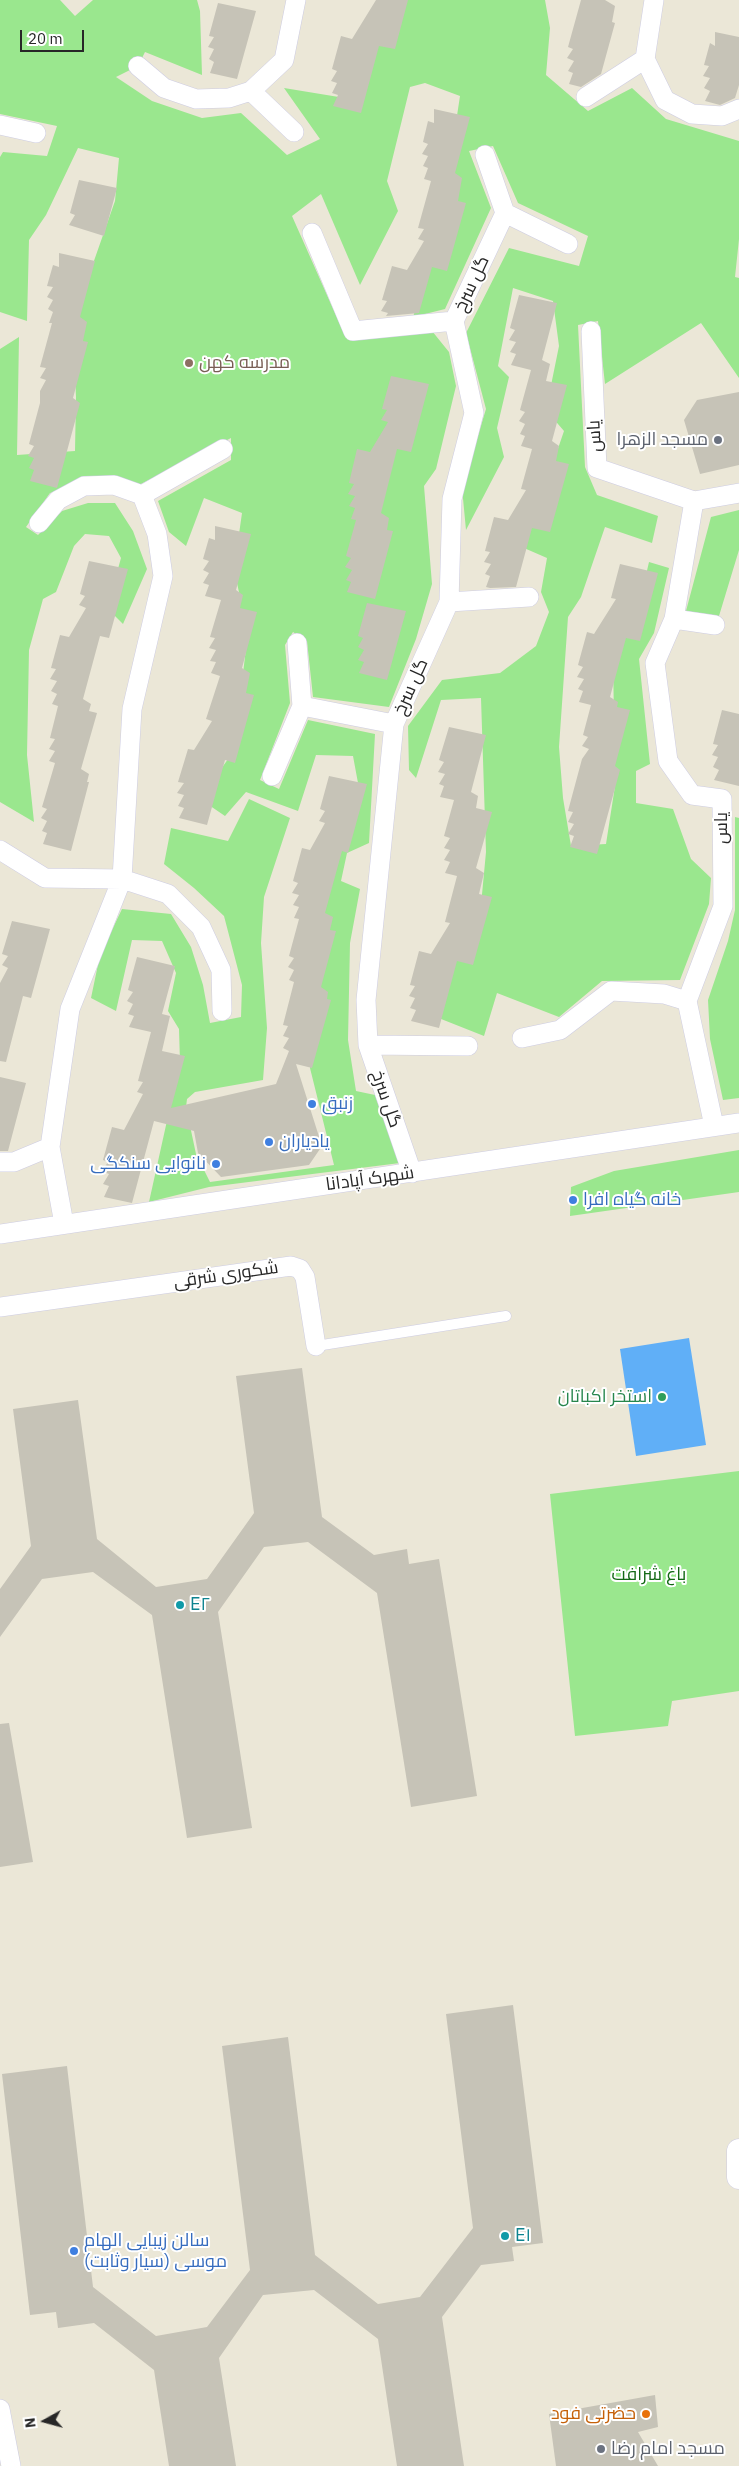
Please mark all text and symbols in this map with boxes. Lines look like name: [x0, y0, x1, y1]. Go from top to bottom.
scale bar: [22, 20, 86, 52]
text: 20 m: [28, 29, 63, 48]
street label: گل سرخ: [450, 253, 494, 315]
place label: مدرسه کهن: [199, 352, 290, 374]
marker: مدرسه کهن: [183, 357, 195, 369]
street label: یاس: [583, 419, 607, 453]
place label: مسجد الزهرا: [616, 429, 708, 451]
marker: مسجد الزهرا: [712, 434, 724, 446]
street label: گل سرخ: [389, 655, 433, 719]
street label: یاس: [711, 812, 733, 844]
street label: گل سرخ: [366, 1067, 406, 1131]
place label: زنبق: [322, 1093, 353, 1115]
marker: زنبق: [306, 1098, 318, 1110]
place label: یادیاران: [279, 1131, 329, 1153]
marker: یادیاران: [263, 1136, 275, 1148]
place label: نانوایی سنکگی: [90, 1153, 206, 1175]
marker: نانوایی سنکگی: [210, 1158, 222, 1170]
street label: شهرک آپادانا: [324, 1162, 416, 1196]
place label: خانه گیاه افرا: [583, 1189, 681, 1211]
marker: خانه گیاه افرا: [567, 1194, 579, 1206]
street label: شکوری شرقی: [172, 1257, 280, 1293]
place label: استخر اکباتان: [558, 1386, 652, 1408]
marker: استخر اکباتان: [656, 1391, 668, 1403]
park label: باغ شرافت: [612, 1564, 686, 1586]
place label: E۲: [190, 1594, 210, 1616]
marker: E۲: [174, 1599, 186, 1611]
place label: E۱: [515, 2225, 531, 2247]
place label: سالن زیبایی الهام موسی (سیار وثابت): [84, 2230, 227, 2272]
marker: E۱: [499, 2230, 511, 2242]
marker: سالن زیبایی الهام موسی (سیار وثابت): [68, 2245, 80, 2257]
north arrow: [20, 2396, 70, 2446]
place label: حضرتی فود: [551, 2403, 636, 2425]
marker: حضرتی فود: [640, 2408, 652, 2420]
text: N: [21, 2417, 40, 2429]
place label: مسجد امام رضا: [611, 2438, 725, 2460]
marker: مسجد امام رضا: [595, 2443, 607, 2455]

